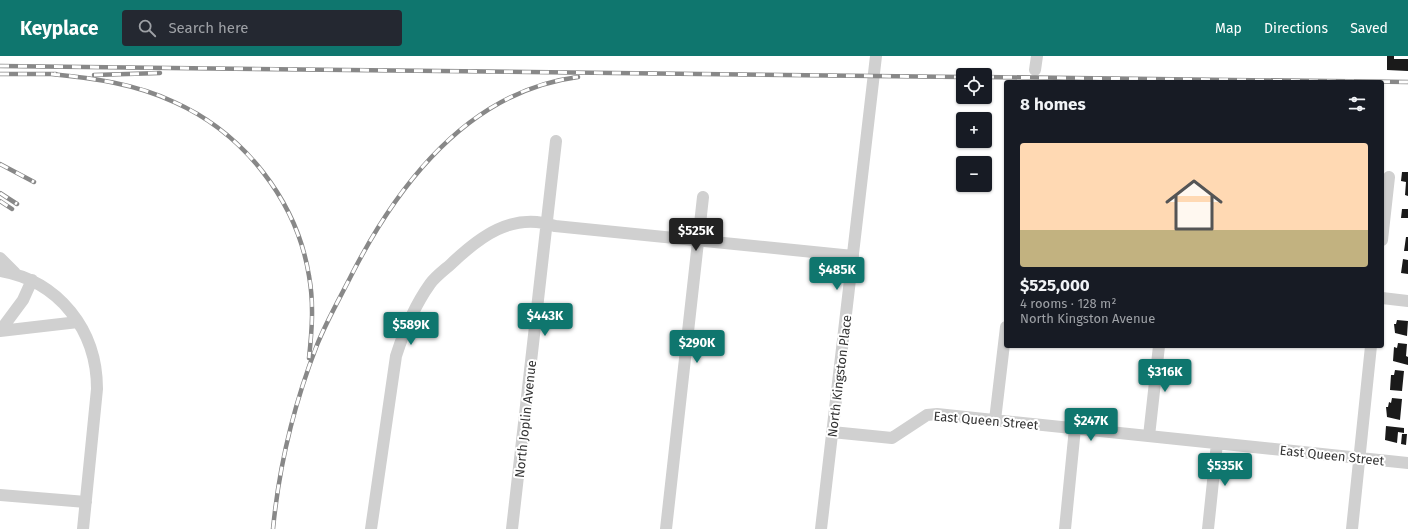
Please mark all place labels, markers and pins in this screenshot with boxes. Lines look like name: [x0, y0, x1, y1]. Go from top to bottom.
pin: $525K: [668, 218, 724, 252]
pin: $485K: [809, 257, 865, 291]
pin: $443K: [517, 303, 573, 337]
pin: $589K: [383, 312, 439, 346]
pin: $290K: [669, 330, 725, 364]
pin: $316K: [1137, 359, 1193, 393]
pin: $247K: [1063, 408, 1119, 442]
pin: $535K: [1197, 453, 1253, 487]

